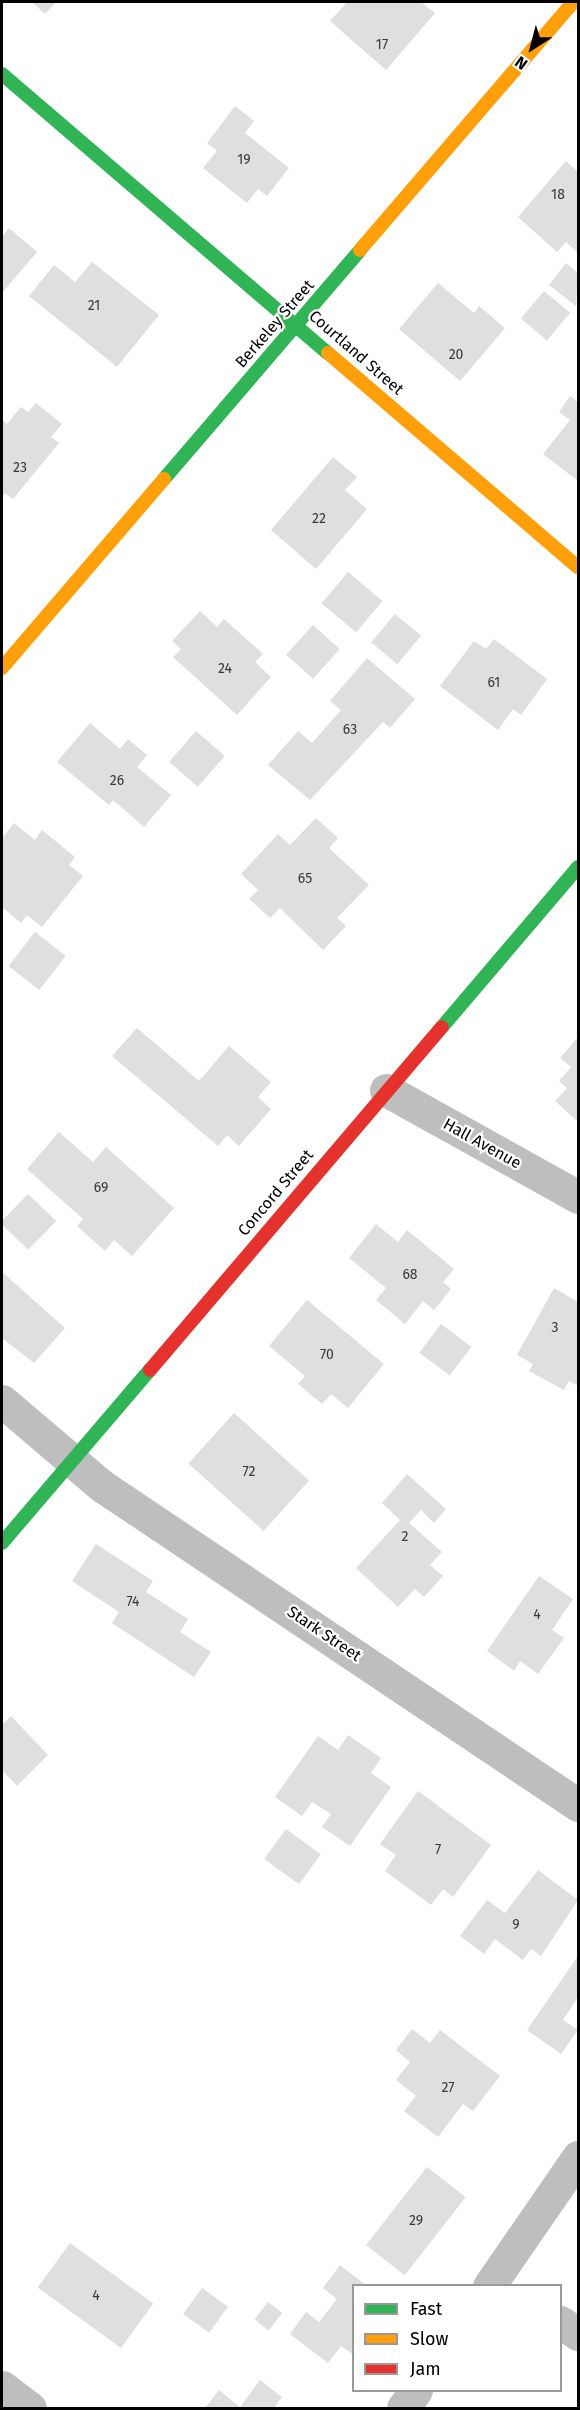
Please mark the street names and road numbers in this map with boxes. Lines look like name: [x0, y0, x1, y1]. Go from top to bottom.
street label: Berkeley Street: [232, 276, 318, 372]
street label: Courtland Street: [305, 307, 407, 399]
street label: Hall Avenue: [440, 1115, 524, 1173]
street label: Concord Street: [234, 1146, 318, 1240]
street label: Stark Street: [283, 1602, 365, 1666]

